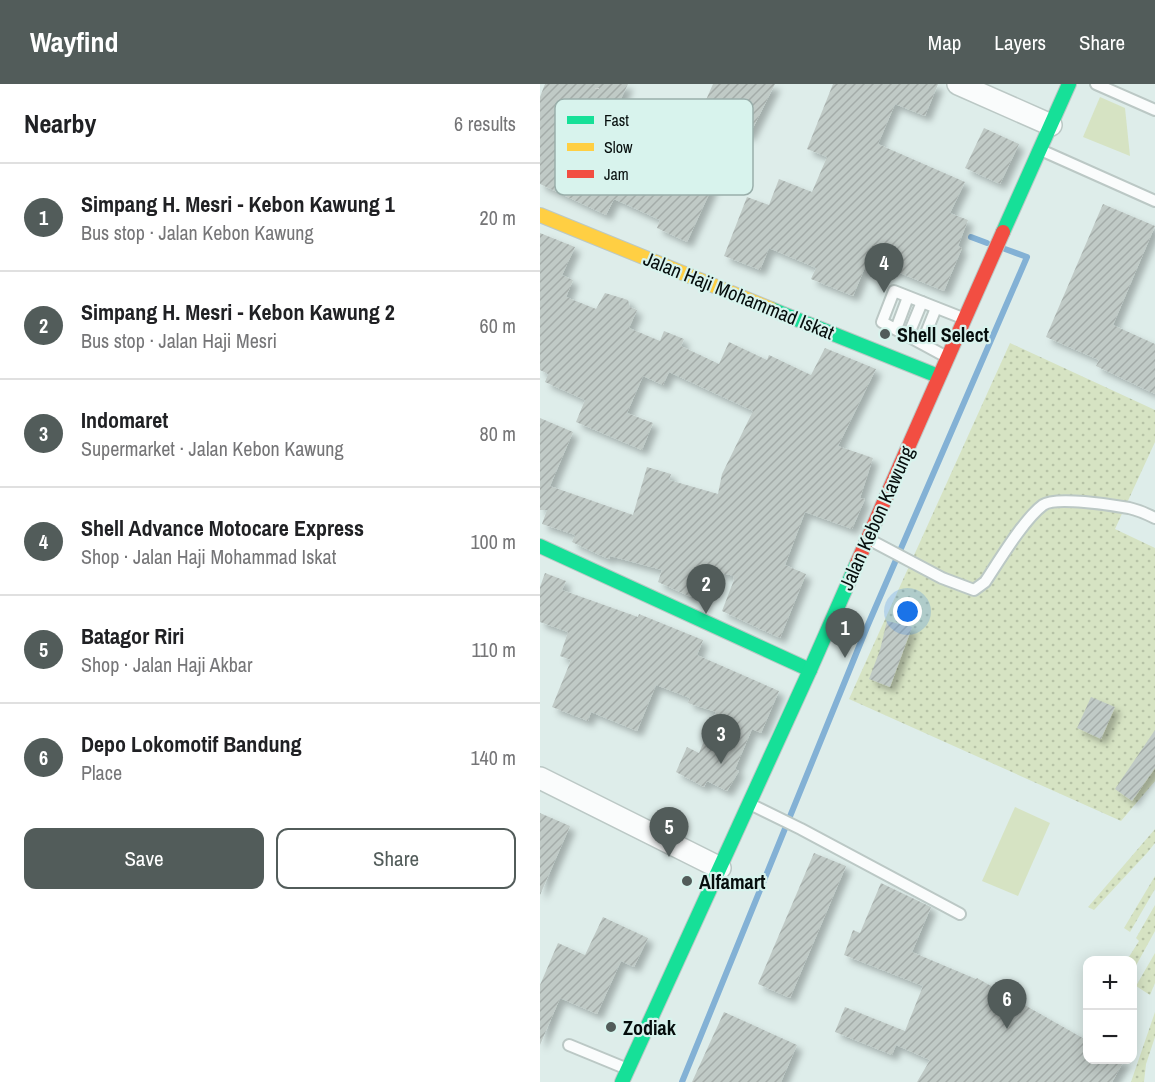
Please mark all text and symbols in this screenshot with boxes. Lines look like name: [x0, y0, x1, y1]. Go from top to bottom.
text: Wayfind: [30, 23, 118, 61]
text: Map: [928, 28, 961, 57]
text: Layers: [994, 28, 1046, 57]
text: Share: [1079, 28, 1125, 57]
legend: [555, 99, 753, 195]
text: Nearby: [24, 106, 96, 141]
text: Fast: [604, 109, 629, 131]
text: 6 results: [454, 110, 516, 137]
text: Slow: [604, 136, 633, 158]
text: Jam: [604, 163, 629, 185]
text: Simpang H. Mesri - Kebon Kawung 1: [81, 189, 395, 219]
text: 1: [39, 204, 48, 231]
text: 20 m: [480, 204, 516, 231]
text: Bus stop · Jalan Kebon Kawung: [81, 219, 314, 246]
street label: Jalan Haji Mohammad Iskat: [640, 244, 839, 346]
pin: 4: [864, 244, 904, 293]
text: Simpang H. Mesri - Kebon Kawung 2: [81, 297, 395, 327]
text: 2: [39, 312, 48, 339]
text: 60 m: [480, 312, 516, 339]
place label: Shell Select: [897, 321, 990, 348]
text: Bus stop · Jalan Haji Mesri: [81, 327, 277, 354]
marker: Shell Select: [878, 327, 892, 341]
text: Indomaret: [81, 405, 168, 435]
text: 3: [39, 420, 48, 447]
text: 80 m: [480, 420, 516, 447]
text: Supermarket · Jalan Kebon Kawung: [81, 435, 344, 462]
street label: Jalan Kebon Kawung: [832, 442, 920, 594]
text: Shell Advance Motocare Express: [81, 513, 364, 543]
text: 4: [39, 528, 48, 555]
text: 100 m: [470, 528, 516, 555]
text: Shop · Jalan Haji Mohammad Iskat: [81, 543, 336, 570]
pin: 2: [686, 564, 726, 614]
your location: [893, 597, 922, 626]
pin: 1: [826, 608, 864, 658]
text: Batagor Riri: [81, 621, 184, 651]
text: 5: [39, 636, 48, 663]
text: 110 m: [472, 636, 516, 663]
text: Shop · Jalan Haji Akbar: [81, 651, 252, 678]
pin: 3: [702, 714, 741, 764]
text: Depo Lokomotif Bandung: [81, 729, 302, 759]
text: 6: [39, 744, 48, 771]
text: 140 m: [470, 744, 516, 771]
text: Place: [81, 759, 122, 786]
pin: 5: [650, 808, 688, 857]
button: Save: [24, 828, 264, 889]
button: Share: [276, 828, 516, 889]
place label: Alfamart: [699, 868, 766, 895]
marker: Alfamart: [680, 874, 694, 888]
map controls: [1083, 956, 1137, 1064]
button: +: [1083, 956, 1137, 1010]
pin: 6: [988, 980, 1026, 1029]
button: −: [1083, 1010, 1137, 1064]
place label: Zodiak: [623, 1014, 677, 1041]
marker: Zodiak: [604, 1020, 618, 1034]

